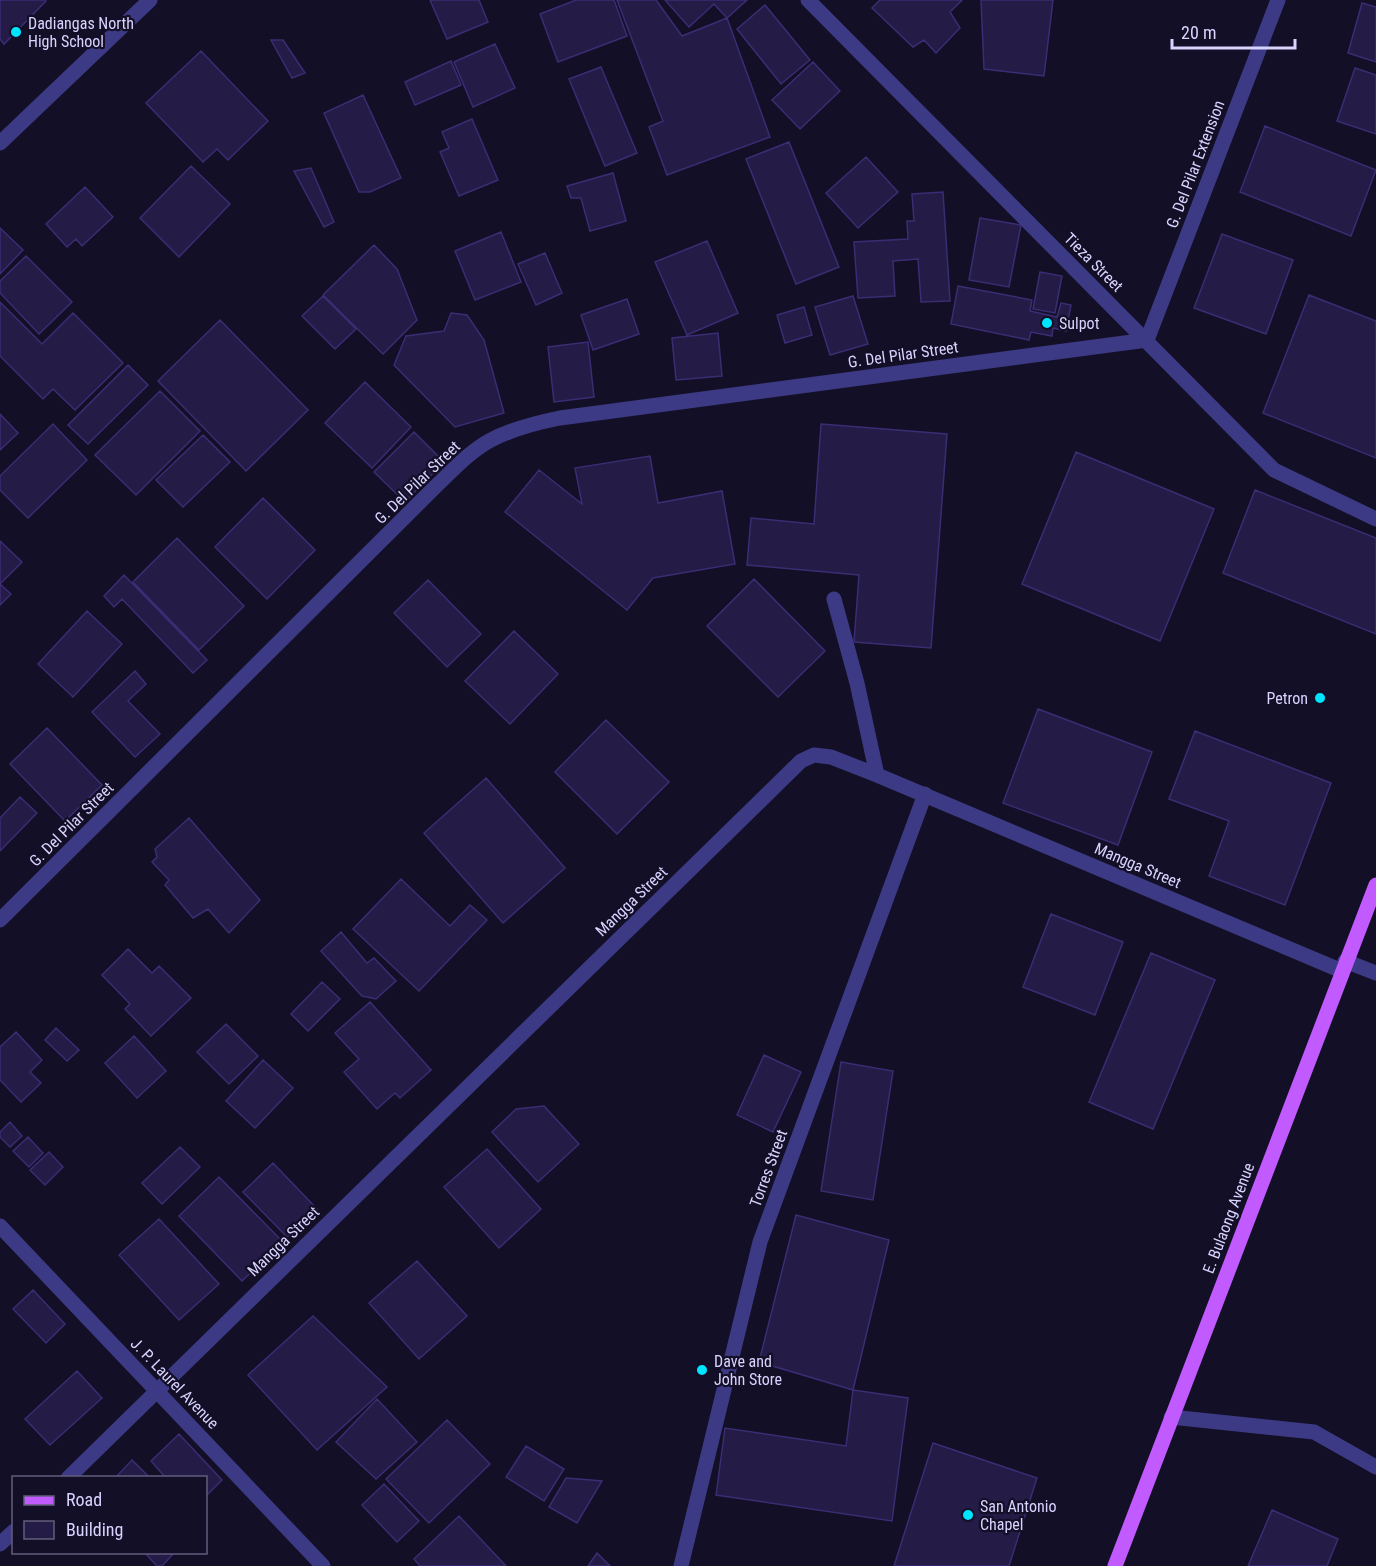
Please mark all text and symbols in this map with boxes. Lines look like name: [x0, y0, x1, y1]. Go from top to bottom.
scale bar: [1172, 12, 1295, 50]
place label: Dadiangas North High School: [28, 14, 134, 51]
text: 20 m: [1181, 22, 1216, 43]
marker: Dadiangas North High School: [9, 25, 23, 39]
street label: G. Del Pilar Extension: [1162, 98, 1229, 231]
street label: Tieza Street: [1060, 229, 1127, 296]
place label: Sulpot: [1059, 314, 1100, 333]
marker: Sulpot: [1040, 316, 1054, 330]
street label: G. Del Pilar Street: [847, 337, 960, 372]
street label: G. Del Pilar Street: [371, 437, 464, 528]
place label: Petron: [1267, 689, 1308, 708]
marker: Petron: [1313, 691, 1327, 705]
street label: G. Del Pilar Street: [25, 778, 118, 870]
street label: Mangga Street: [1092, 839, 1184, 892]
street label: Mangga Street: [592, 862, 671, 940]
street label: Torres Street: [746, 1127, 791, 1210]
street label: E. Bulaong Avenue: [1199, 1160, 1258, 1276]
street label: Mangga Street: [244, 1202, 323, 1280]
street label: J. P. Laurel Avenue: [127, 1334, 223, 1433]
place label: Dave and John Store: [714, 1352, 782, 1389]
marker: Dave and John Store: [695, 1363, 709, 1377]
legend: [12, 1476, 207, 1554]
text: Road: [66, 1489, 102, 1510]
place label: San Antonio Chapel: [980, 1497, 1056, 1534]
marker: San Antonio Chapel: [961, 1508, 975, 1522]
text: Building: [66, 1519, 123, 1540]

